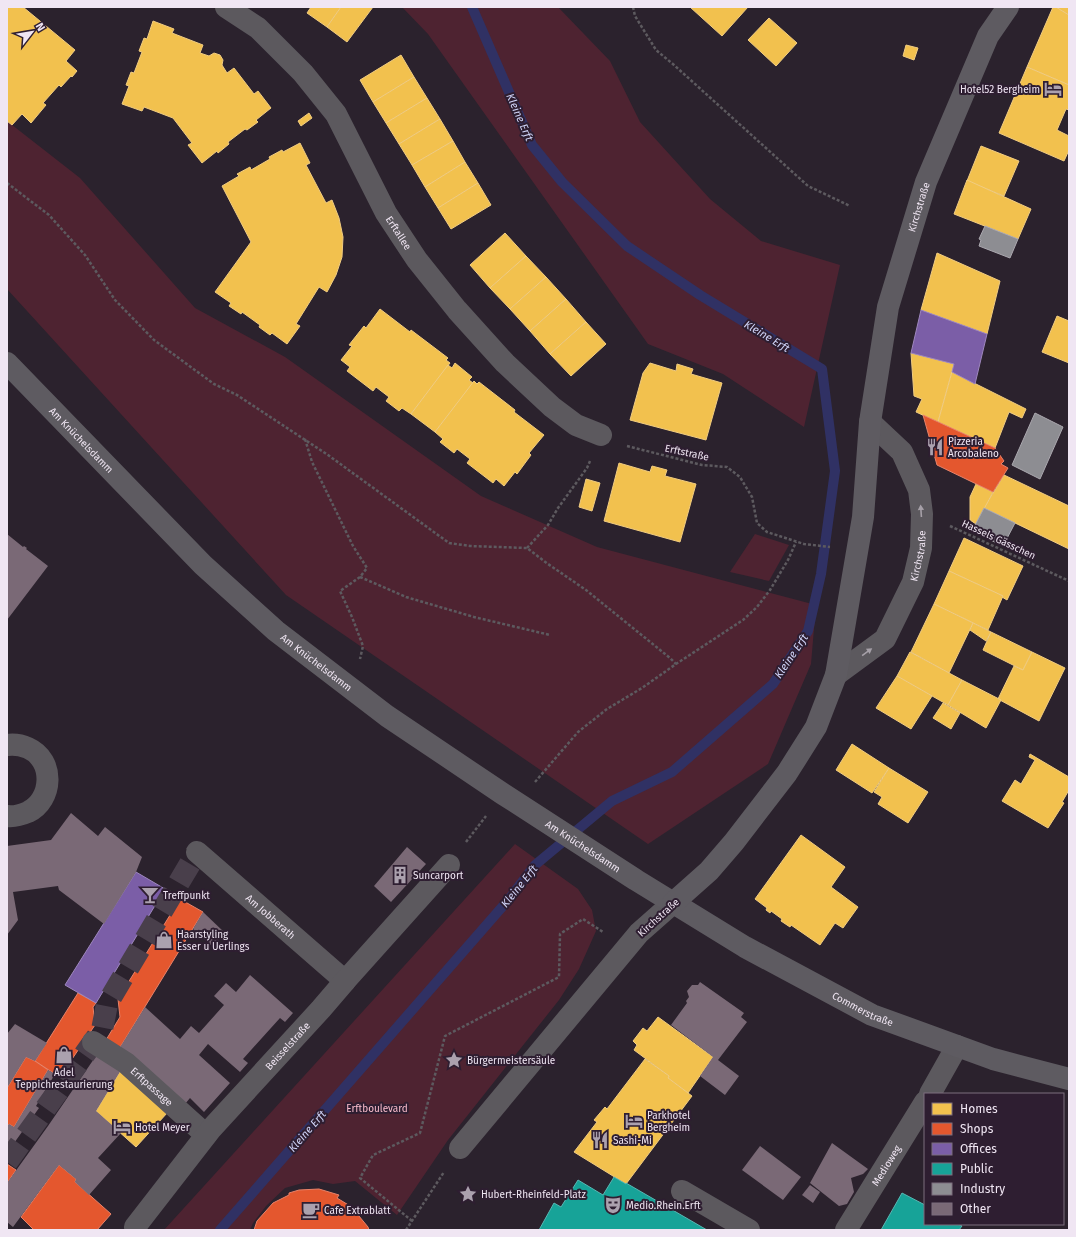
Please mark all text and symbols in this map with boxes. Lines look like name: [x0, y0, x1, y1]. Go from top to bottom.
north arrow: [12, 12, 52, 52]
text: N: [33, 21, 48, 34]
hotel icon: Hotel52 Bergheim: [1043, 79, 1063, 99]
place label: Hotel52 Bergheim: [960, 84, 1040, 96]
water label: Kleine Erft: [503, 91, 536, 143]
street label: Kirchstraße: [906, 181, 933, 234]
street label: Erftallee: [383, 214, 414, 252]
water label: Kleine Erft: [742, 318, 792, 355]
street label: Am Knüchelsdamm: [46, 405, 115, 476]
place label: Pizzeria Arcobaleno: [948, 436, 999, 460]
restaurant icon: Pizzeria Arcobaleno: [925, 437, 945, 457]
street label: Erftstraße: [664, 442, 710, 463]
one-way arrow: [918, 505, 925, 517]
street label: Hassels Gässchen: [960, 518, 1037, 562]
street label: Kirchstraße: [908, 530, 929, 583]
street label: Am Knüchelsdamm: [278, 632, 354, 694]
water label: Kleine Erft: [772, 632, 811, 681]
one-way arrow: [862, 648, 873, 656]
street label: Am Knüchelsdamm: [543, 818, 622, 875]
water label: Kleine Erft: [498, 862, 540, 910]
building icon: Suncarport: [390, 865, 410, 885]
place label: Suncarport: [413, 870, 464, 882]
bar icon: Treffpunkt: [140, 885, 160, 905]
place label: Treffpunkt: [163, 890, 210, 902]
street label: Am Jobberath: [243, 892, 297, 942]
street label: Kirchstraße: [636, 896, 682, 939]
place label: Haarstyling Esser u Uerlings: [177, 929, 250, 953]
shop icon: Haarstyling Esser u Uerlings: [154, 930, 174, 950]
street label: Commerstraße: [830, 990, 895, 1029]
street label: Beisselstraße: [263, 1020, 313, 1073]
shop icon: Adel Teppichrestaurierung: [54, 1045, 74, 1065]
place icon: Bürgermeistersäule: [444, 1050, 464, 1070]
place label: Bürgermeistersäule: [467, 1055, 555, 1067]
street label: Erftpassage: [128, 1065, 175, 1109]
place label: Adel Teppichrestaurierung: [16, 1067, 113, 1091]
legend: [924, 1093, 1064, 1225]
text: Homes: [960, 1102, 998, 1116]
park label: Erftboulevard: [346, 1103, 408, 1115]
water label: Kleine Erft: [286, 1108, 329, 1155]
place label: Parkhotel Bergheim: [647, 1110, 690, 1134]
hotel icon: Parkhotel Bergheim: [624, 1111, 644, 1131]
hotel icon: Hotel Meyer: [112, 1117, 132, 1137]
place label: Hotel Meyer: [135, 1122, 190, 1134]
text: Shops: [960, 1122, 994, 1136]
restaurant icon: Sashi-Mi: [590, 1130, 610, 1150]
place label: Sashi-Mi: [613, 1135, 652, 1147]
text: Offices: [960, 1142, 997, 1156]
street label: Medioweg: [870, 1143, 904, 1188]
text: Public: [960, 1162, 994, 1176]
text: Industry: [960, 1182, 1005, 1196]
place icon: Hubert-Rheinfeld-Platz: [458, 1184, 478, 1204]
place label: Hubert-Rheinfeld-Platz: [481, 1189, 586, 1201]
theatre icon: Medio.Rhein.Erft: [603, 1195, 623, 1215]
cafe icon: Cafe Extrablatt: [301, 1200, 321, 1220]
place label: Medio.Rhein.Erft: [626, 1200, 701, 1212]
text: Other: [960, 1202, 991, 1216]
place label: Cafe Extrablatt: [324, 1205, 391, 1217]

